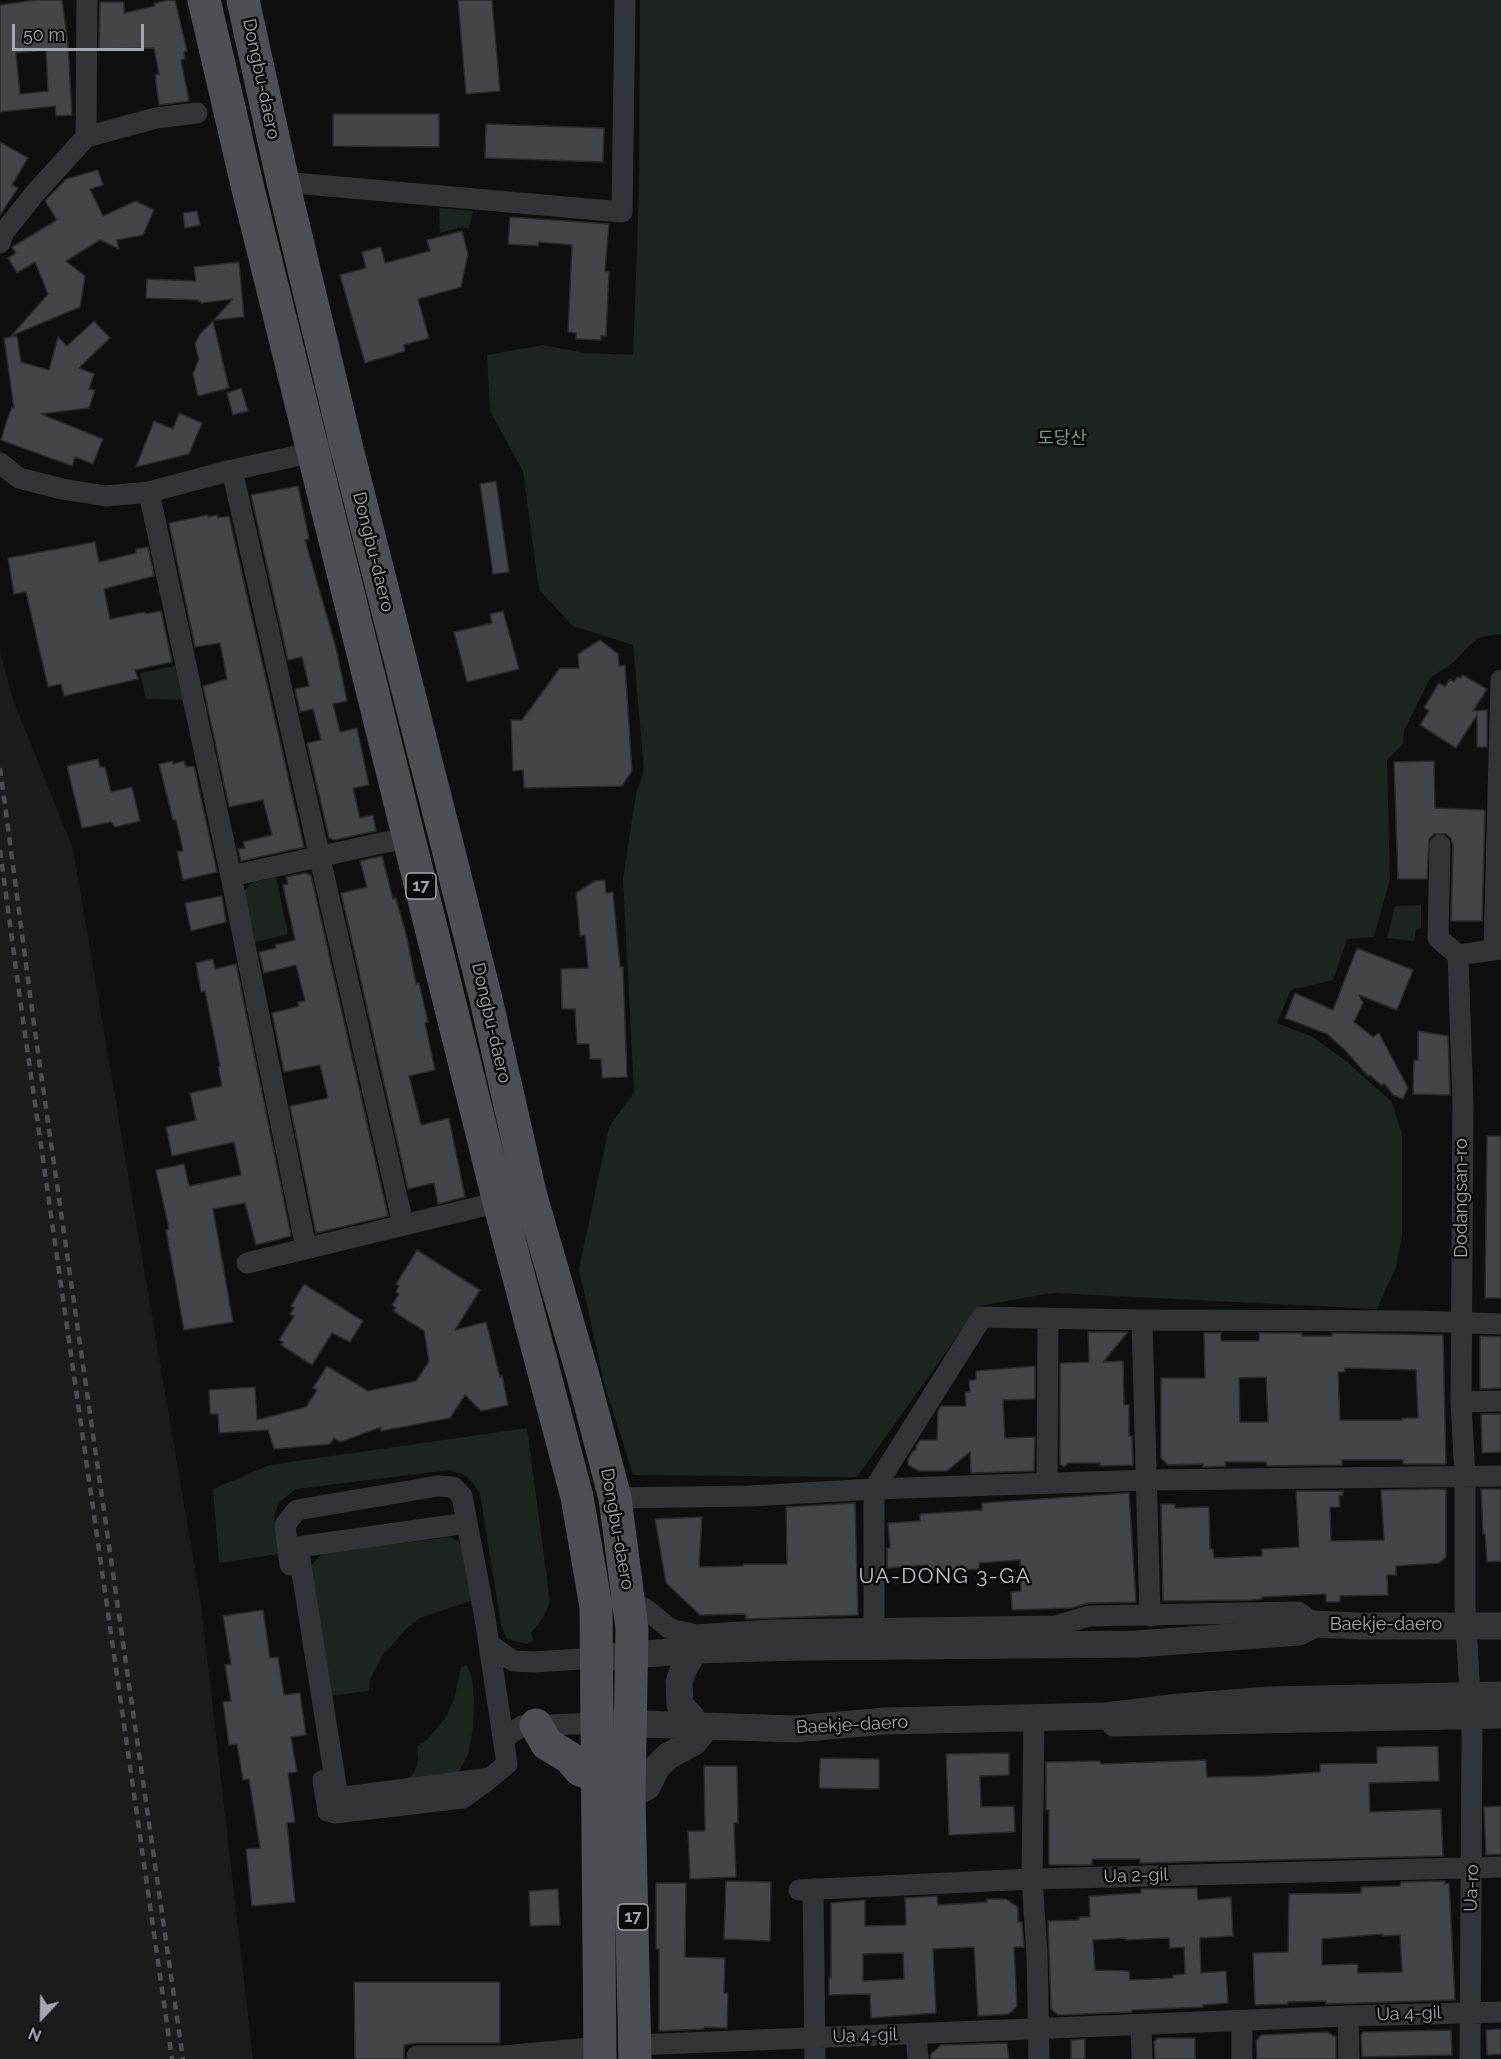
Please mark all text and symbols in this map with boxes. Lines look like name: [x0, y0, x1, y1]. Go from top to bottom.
scale bar: [15, 12, 147, 50]
street label: Dongbu-daero: [238, 17, 284, 141]
text: 50 m: [23, 24, 65, 45]
park label: 도당산: [1037, 428, 1087, 450]
street label: Dongbu-daero: [348, 490, 398, 614]
road number: 17: [406, 873, 436, 899]
street label: Dongbu-daero: [467, 961, 515, 1085]
street label: Dodangsan-ro: [1451, 1138, 1473, 1258]
street label: Dongbu-daero: [596, 1467, 638, 1591]
district label: UA-DONG 3-GA: [859, 1564, 1031, 1590]
street label: Baekje-daero: [1330, 1614, 1442, 1636]
street label: Baekje-daero: [795, 1711, 909, 1739]
street label: Ua 2-gil: [1103, 1864, 1169, 1888]
street label: Ua-ro: [1460, 1864, 1484, 1912]
road number: 17: [618, 1904, 648, 1930]
north arrow: [12, 1987, 72, 2047]
street label: Ua 4-gil: [1376, 2002, 1442, 2026]
text: N: [26, 2023, 44, 2045]
street label: Ua 4-gil: [832, 2024, 898, 2048]

